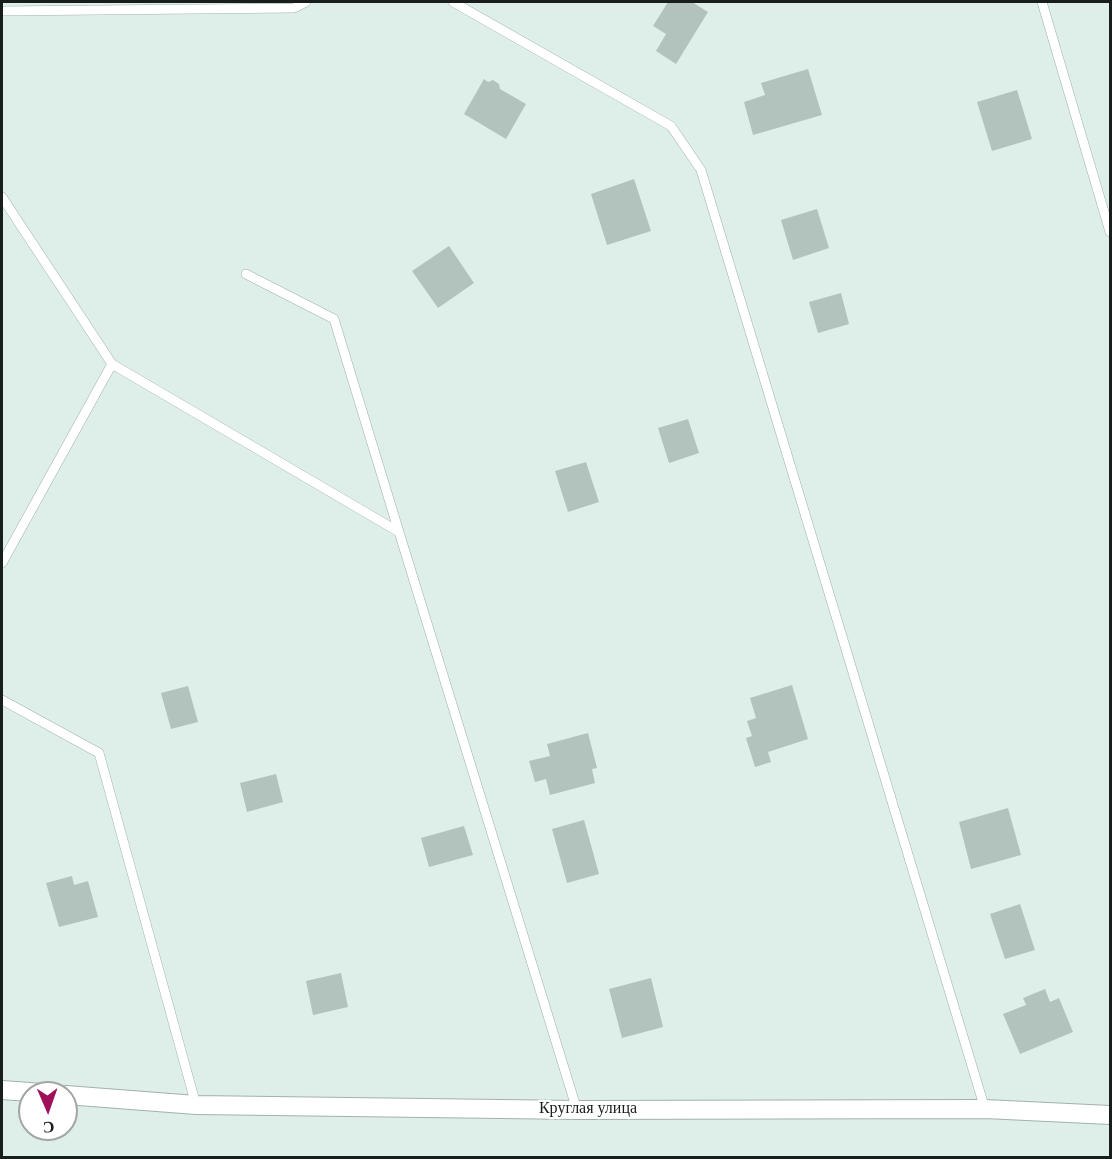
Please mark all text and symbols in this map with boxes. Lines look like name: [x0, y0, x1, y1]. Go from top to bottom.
north arrow: [18, 1081, 78, 1141]
street label: Круглая улица: [539, 1099, 637, 1119]
text: С: [43, 1119, 55, 1136]

